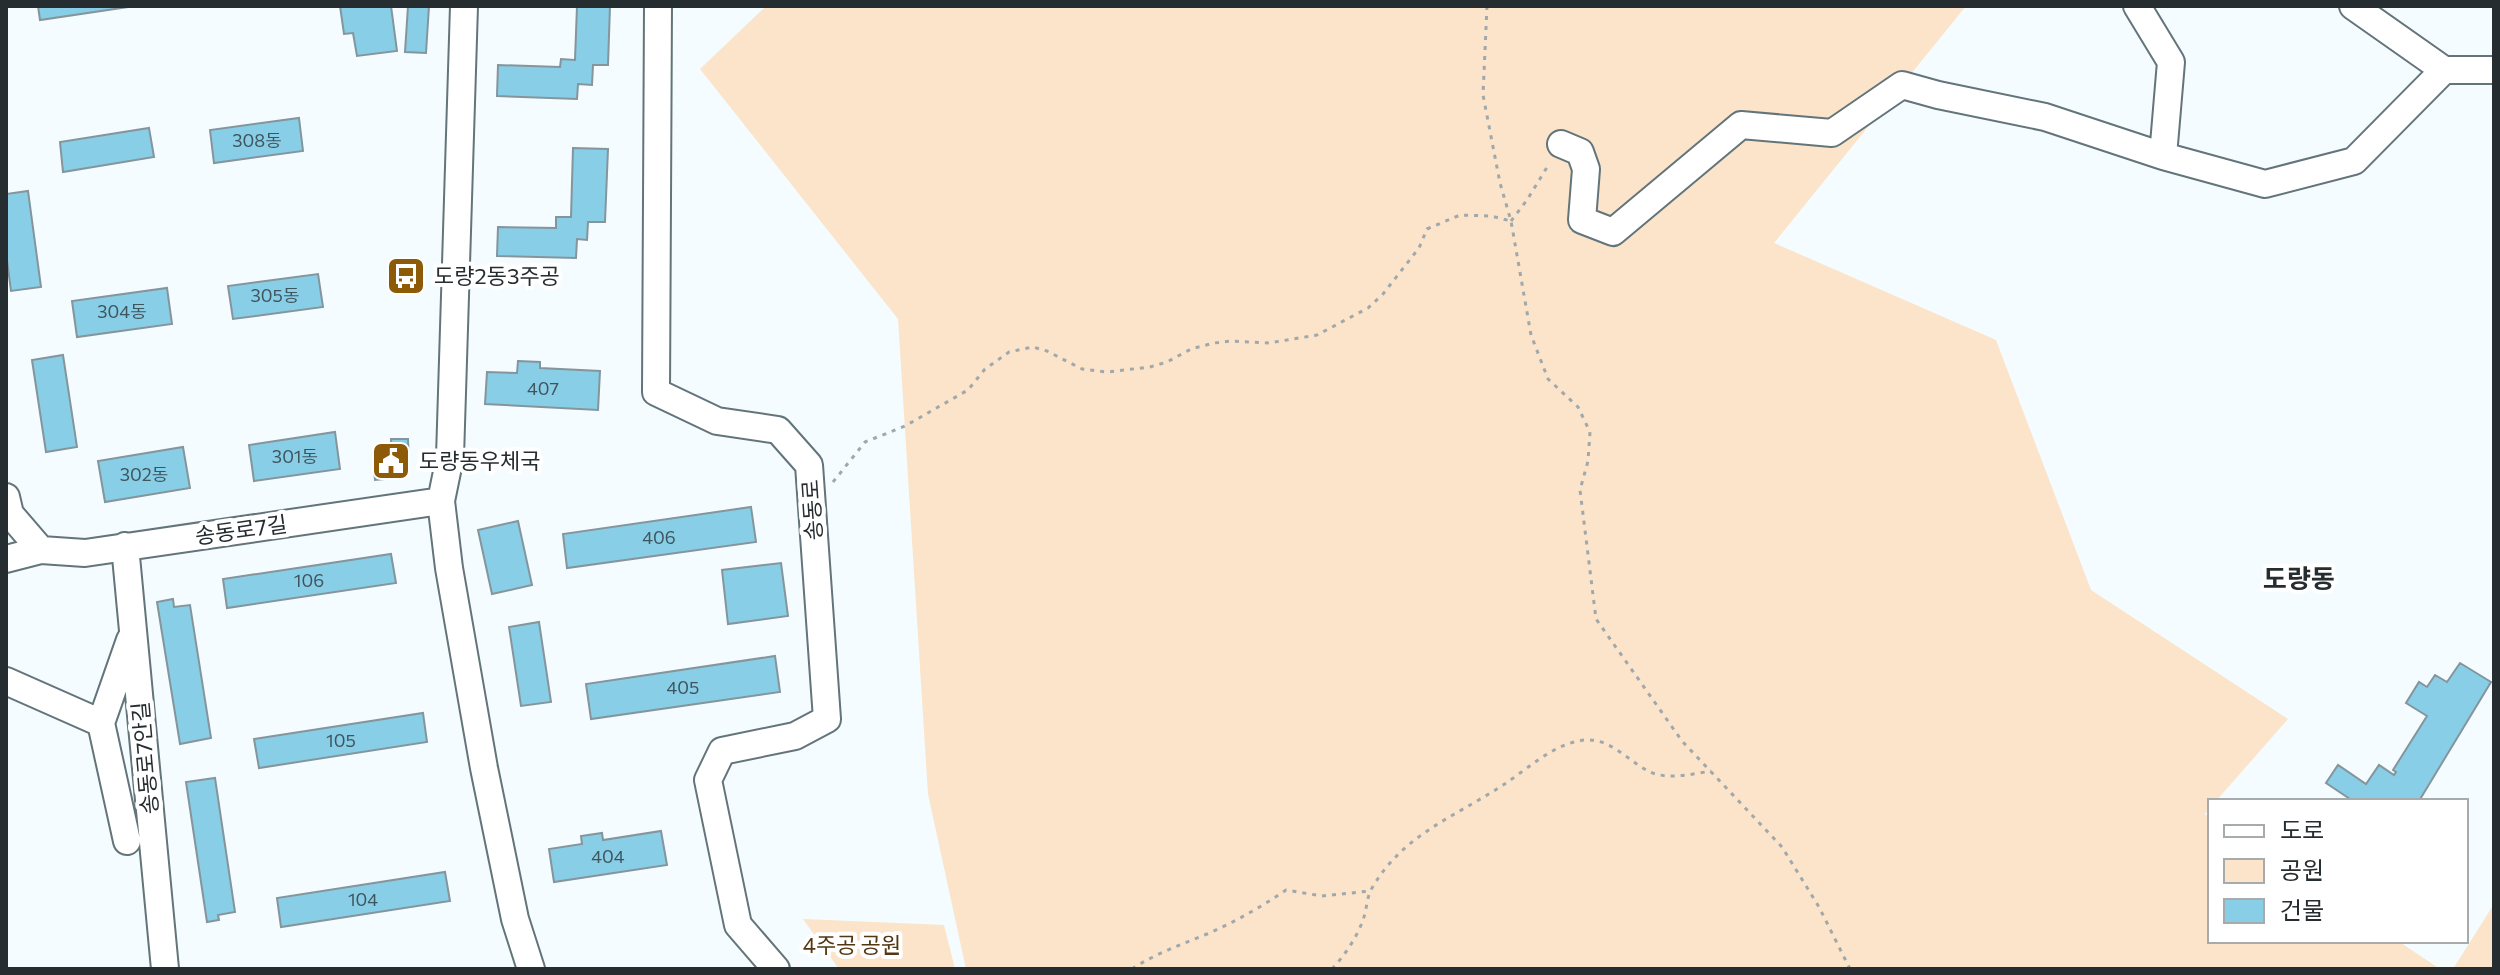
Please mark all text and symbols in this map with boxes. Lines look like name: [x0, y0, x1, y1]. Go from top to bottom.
house number: 308동: [232, 129, 282, 151]
bus stop icon: 도량2동3주공: [385, 255, 427, 297]
place label: 도량2동3주공: [434, 262, 560, 289]
house number: 305동: [251, 284, 299, 306]
house number: 304동: [97, 300, 147, 322]
house number: 407: [527, 377, 559, 399]
public building icon: 도량동우체국: [370, 440, 412, 482]
house number: 301동: [272, 445, 318, 467]
place label: 도량동우체국: [419, 447, 540, 474]
house number: 302동: [120, 463, 168, 485]
street label: 송동로: [796, 479, 827, 541]
street label: 송동로7길: [193, 510, 289, 549]
house number: 406: [642, 526, 676, 548]
district label: 도량동: [2263, 562, 2335, 593]
house number: 106: [294, 569, 324, 591]
house number: 405: [667, 676, 699, 698]
street label: 송동로7안길: [126, 701, 163, 815]
house number: 105: [326, 729, 356, 751]
legend: [2208, 799, 2468, 943]
text: 도로: [2280, 815, 2324, 844]
house number: 404: [591, 845, 625, 867]
text: 공원: [2280, 855, 2324, 884]
house number: 104: [348, 888, 378, 910]
text: 건물: [2280, 895, 2324, 924]
park label: 4주공 공원: [803, 931, 901, 958]

